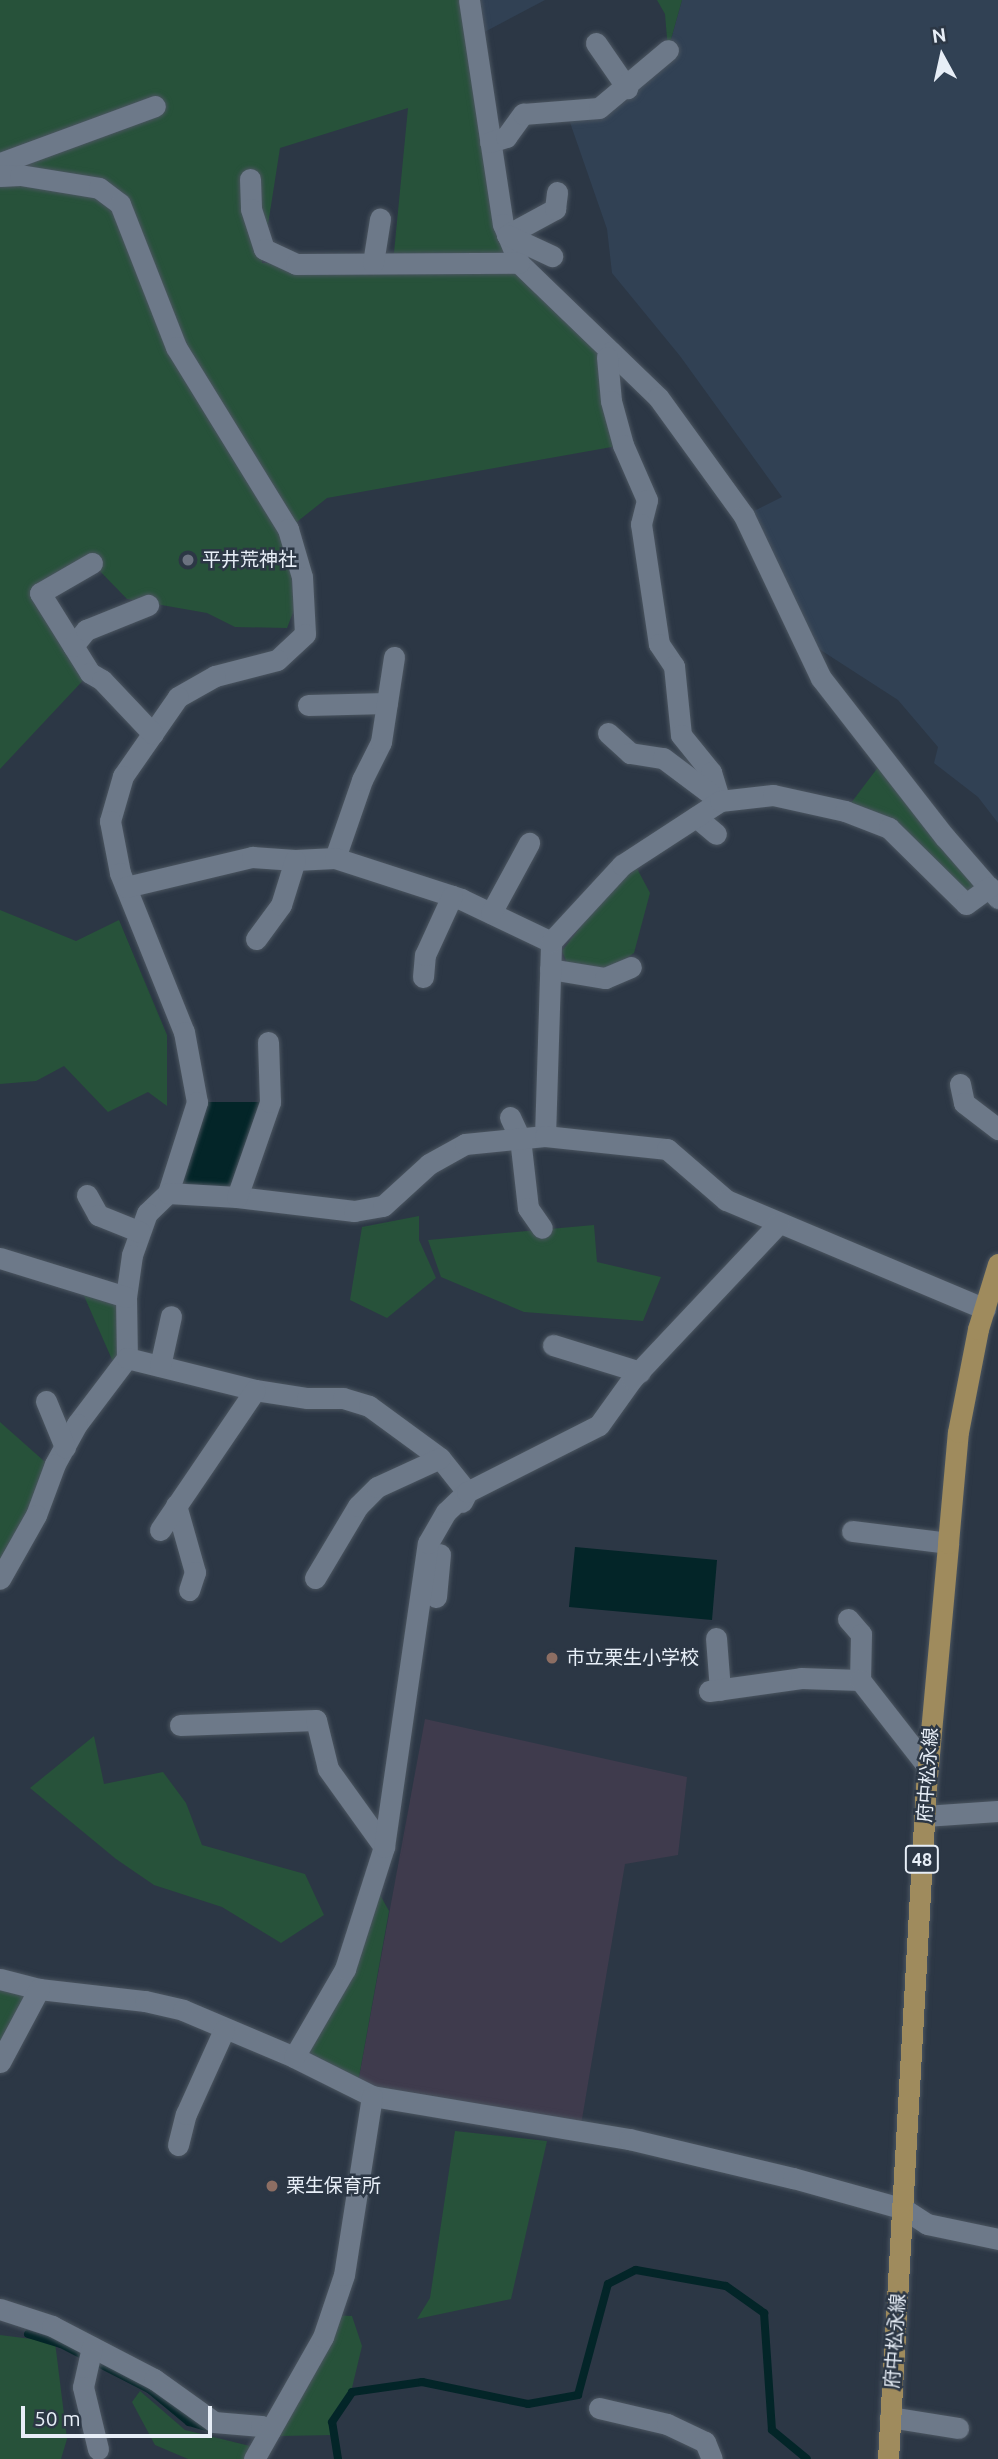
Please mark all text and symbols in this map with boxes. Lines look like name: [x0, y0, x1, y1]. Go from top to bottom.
north arrow: [907, 21, 977, 91]
text: N: [931, 23, 948, 47]
place label: 平井荒神社: [202, 549, 297, 571]
marker: 平井荒神社: [180, 552, 196, 568]
place label: 市立栗生小学校: [566, 1647, 699, 1669]
marker: 市立栗生小学校: [544, 1650, 560, 1666]
street label: 府中松永線: [913, 1727, 943, 1823]
road number: 48: [904, 1844, 940, 1873]
place label: 栗生保育所: [286, 2175, 381, 2197]
marker: 栗生保育所: [264, 2178, 280, 2194]
street label: 府中松永線: [880, 2293, 910, 2389]
scale bar: [24, 2392, 215, 2436]
text: 50 m: [34, 2406, 81, 2430]

